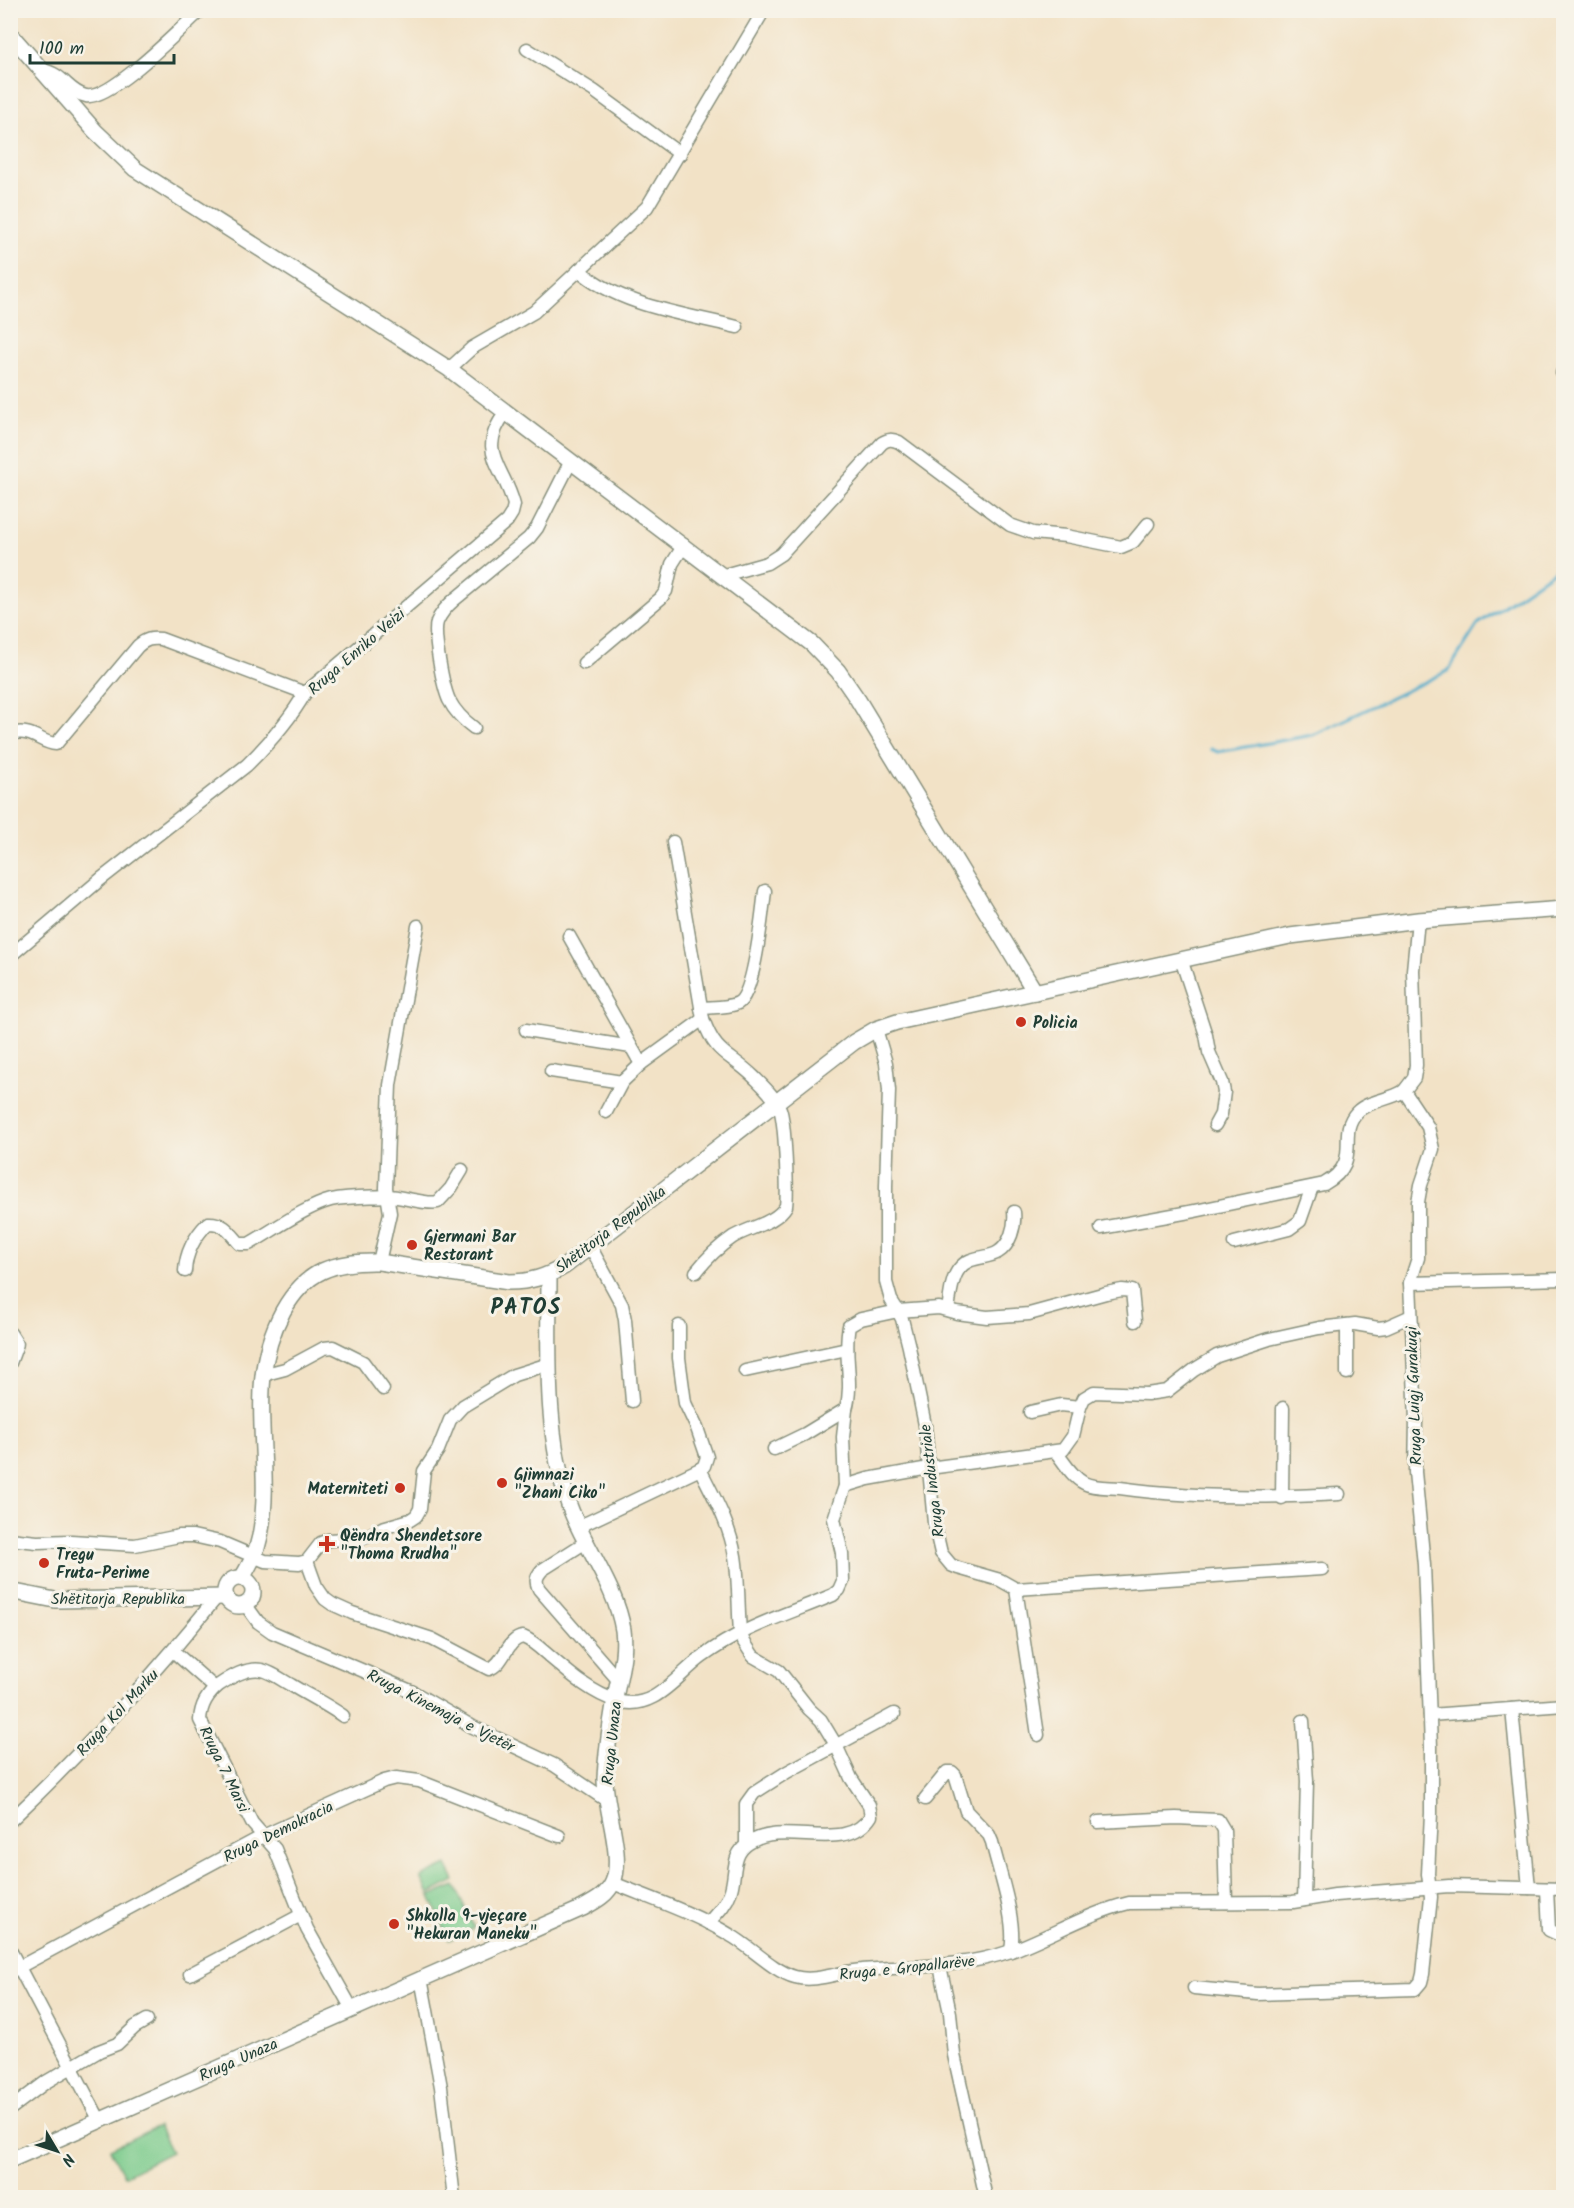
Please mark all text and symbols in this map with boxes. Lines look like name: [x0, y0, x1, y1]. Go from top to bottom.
scale bar: [30, 27, 174, 65]
text: 100 m: [39, 35, 84, 64]
street label: Rruga Enriko Veizi: [303, 602, 412, 702]
place label: Policia: [1033, 1011, 1078, 1036]
marker: Policia: [1014, 1015, 1028, 1029]
street label: Shëtitorja Republika: [550, 1180, 672, 1280]
place label: Gjermani Bar Restorant: [424, 1225, 517, 1268]
marker: Gjermani Bar Restorant: [405, 1238, 419, 1252]
district label: PATOS: [490, 1291, 562, 1326]
street label: Rruga Luigj Gurakuqi: [1400, 1325, 1429, 1466]
street label: Rruga Industriale: [913, 1423, 952, 1539]
place label: Gjimnazi "Zhani Ciko": [514, 1463, 606, 1506]
marker: Gjimnazi "Zhani Ciko": [495, 1476, 509, 1490]
place label: Materniteti: [308, 1477, 389, 1502]
marker: Materniteti: [393, 1481, 407, 1495]
place label: Qëndra Shendetsore "Thoma Rrudha": [340, 1524, 482, 1567]
marker: Qëndra Shendetsore "Thoma Rrudha": [318, 1535, 336, 1553]
place label: Tregu Fruta-Perime: [56, 1543, 150, 1586]
marker: Tregu Fruta-Perime: [37, 1556, 51, 1570]
street label: Shëtitorja Republika: [51, 1587, 185, 1612]
street label: Rruga Kol Marku: [71, 1663, 165, 1762]
street label: Rruga Kinemaja e Vjetër: [362, 1663, 520, 1760]
street label: Rruga Unaza: [596, 1700, 629, 1786]
street label: Rruga 7 Marsi: [192, 1722, 256, 1818]
street label: Rruga Demokracia: [219, 1795, 338, 1870]
place label: Shkolla 9-vjeçare "Hekuran Maneku": [406, 1904, 537, 1947]
marker: Shkolla 9-vjeçare "Hekuran Maneku": [387, 1917, 401, 1931]
street label: Rruga e Gropallarëve: [838, 1949, 976, 1988]
street label: Rruga Unaza: [195, 2032, 282, 2089]
north arrow: [27, 2121, 87, 2181]
text: N: [55, 2148, 80, 2171]

